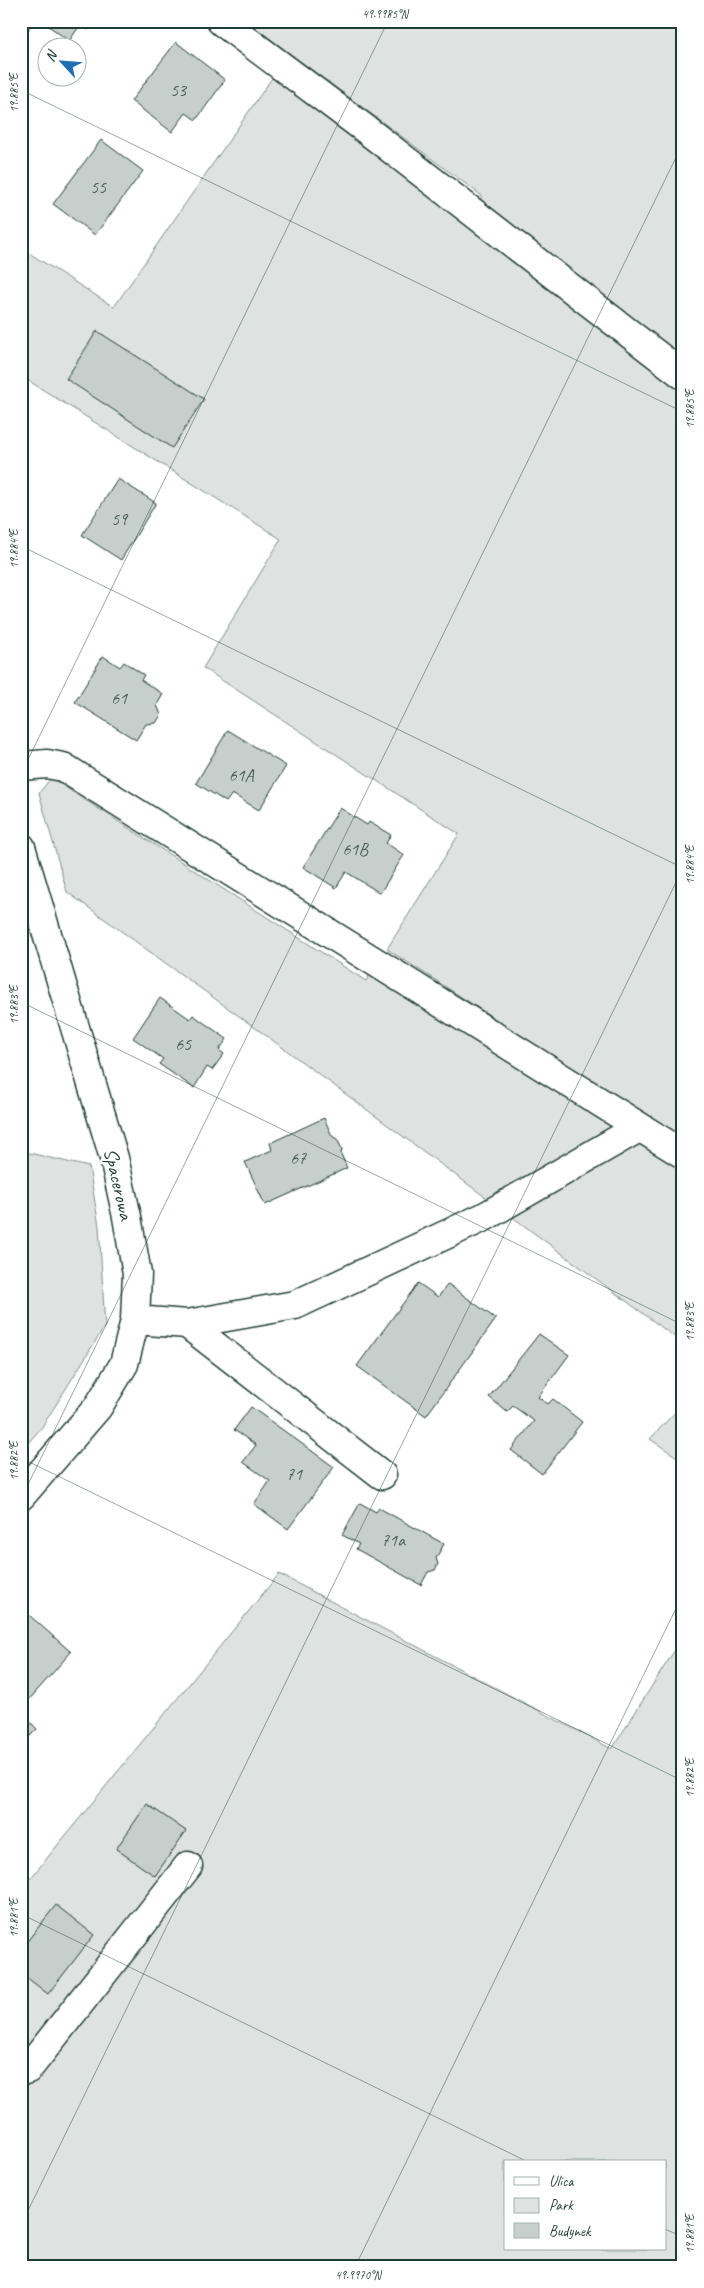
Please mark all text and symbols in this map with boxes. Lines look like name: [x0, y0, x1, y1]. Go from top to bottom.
text: 49.9985°N: [362, 6, 409, 22]
north arrow: [38, 38, 88, 88]
text: N: [41, 47, 61, 64]
text: 19.885°E: [6, 72, 22, 113]
house number: 53: [170, 79, 188, 101]
house number: 55: [90, 176, 107, 198]
text: 19.885°E: [682, 388, 698, 429]
house number: 59: [111, 508, 129, 530]
text: 19.884°E: [6, 528, 22, 569]
house number: 61: [111, 687, 128, 709]
house number: 61A: [228, 764, 255, 786]
house number: 61B: [342, 838, 369, 860]
text: 19.884°E: [682, 844, 698, 885]
text: 19.883°E: [6, 984, 22, 1025]
house number: 65: [175, 1033, 192, 1055]
street label: Spacerowa: [98, 1146, 139, 1224]
house number: 67: [290, 1147, 307, 1169]
text: 19.883°E: [682, 1301, 698, 1342]
text: 19.882°E: [6, 1440, 22, 1481]
house number: 71: [286, 1463, 303, 1485]
house number: 71a: [381, 1529, 406, 1551]
text: 19.882°E: [682, 1757, 698, 1798]
text: 19.881°E: [6, 1897, 22, 1938]
legend: [504, 2160, 666, 2250]
text: Ulica: [549, 2172, 574, 2191]
text: Park: [549, 2196, 574, 2215]
text: 19.881°E: [682, 2213, 698, 2254]
text: Budynek: [549, 2222, 592, 2241]
text: 49.9970°N: [335, 2267, 382, 2283]

